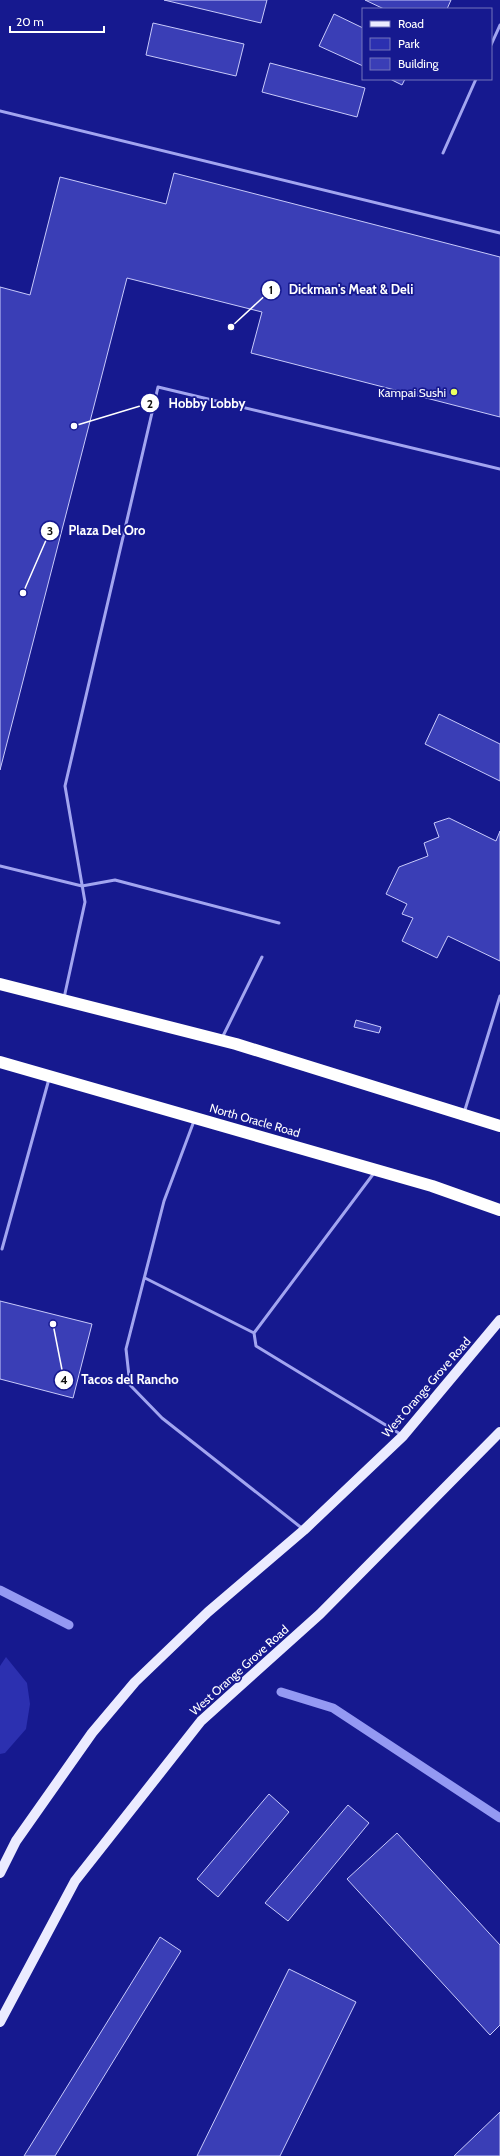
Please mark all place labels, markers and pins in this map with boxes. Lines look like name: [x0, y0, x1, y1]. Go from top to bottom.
callout: Dickman's Meat & Deli: [261, 277, 422, 302]
place label: Kampai Sushi: [378, 385, 446, 400]
marker: Kampai Sushi: [449, 387, 459, 397]
callout: Hobby Lobby: [140, 391, 253, 416]
callout: Plaza Del Oro: [40, 518, 153, 543]
callout: Tacos del Rancho: [54, 1367, 187, 1392]

